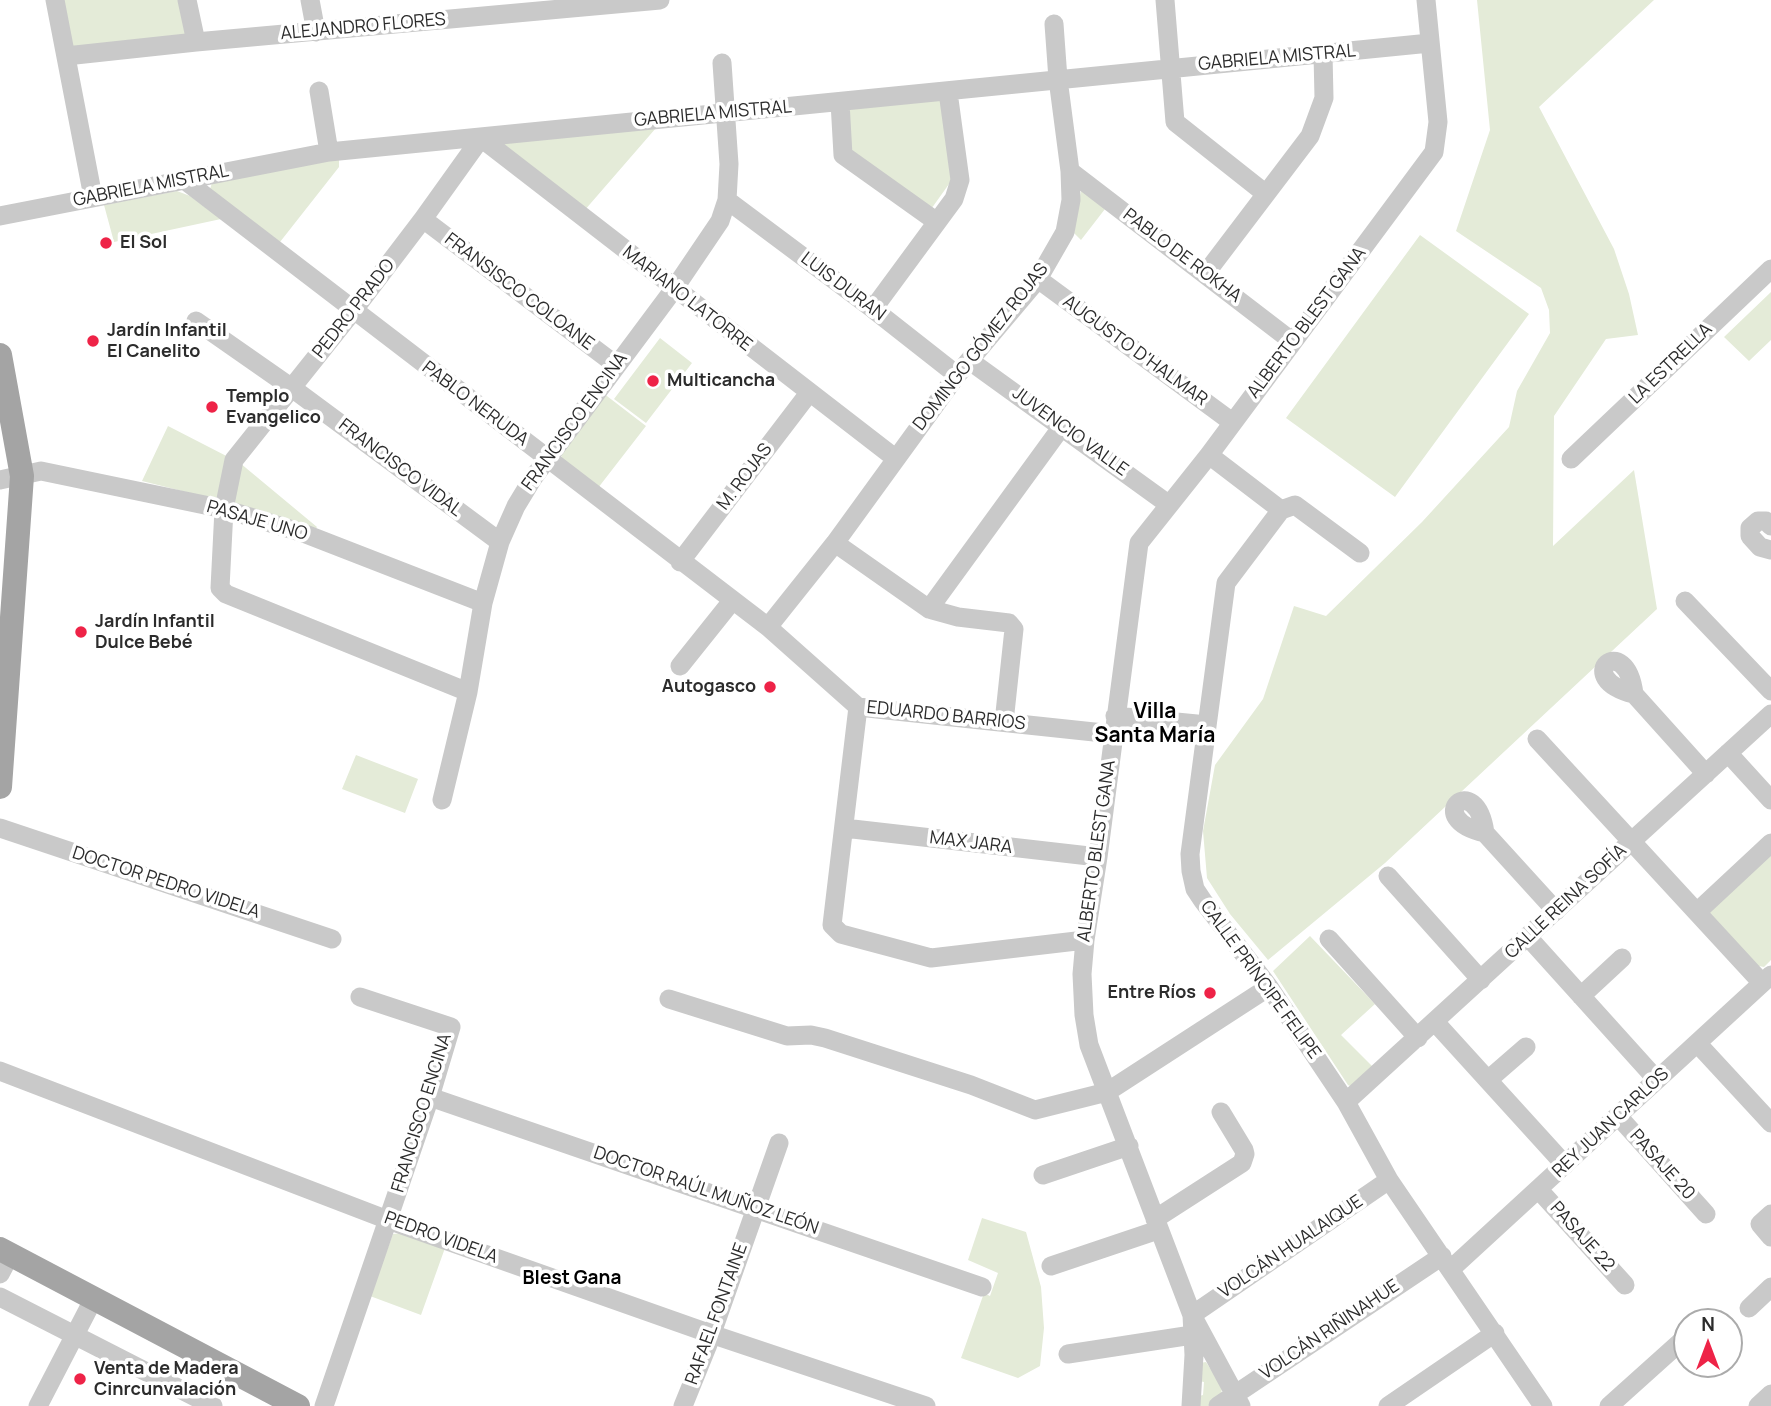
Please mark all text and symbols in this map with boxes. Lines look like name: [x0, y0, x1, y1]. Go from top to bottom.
street label: ALEJANDRO FLORES: [279, 9, 447, 45]
street label: GABRIELA MISTRAL: [1197, 40, 1357, 76]
street label: GABRIELA MISTRAL: [633, 96, 793, 132]
street label: GABRIELA MISTRAL: [71, 160, 231, 212]
street label: PABLO DE ROKHA: [1119, 204, 1245, 308]
street label: FRANSISCO COLOANE: [440, 229, 598, 355]
place label: El Sol: [120, 232, 167, 254]
marker: El Sol: [98, 235, 114, 251]
street label: MARIANO LATORRE: [618, 242, 756, 356]
street label: ALBERTO BLEST GANA: [1243, 243, 1371, 403]
street label: LUIS DURAN: [796, 248, 890, 326]
street label: PEDRO PRADO: [309, 255, 399, 363]
street label: DOMINGO GÓMEZ ROJAS: [909, 259, 1053, 435]
street label: AUGUSTO D'HALMAR: [1058, 291, 1212, 411]
street label: LA ESTRELLA: [1625, 319, 1717, 409]
place label: Jardín Infantil El Canelito: [107, 320, 227, 362]
marker: Jardín Infantil El Canelito: [85, 333, 101, 349]
street label: FRANCISCO ENCINA: [518, 349, 632, 495]
street label: PABLO NERUDA: [418, 357, 532, 451]
place label: Multicancha: [667, 370, 775, 392]
marker: Multicancha: [645, 373, 661, 389]
street label: JUVENCIO VALLE: [1008, 383, 1132, 481]
place label: Templo Evangelico: [226, 386, 321, 428]
marker: Templo Evangelico: [204, 399, 220, 415]
street label: FRANCISCO VIDAL: [334, 414, 466, 522]
street label: M. ROJAS: [713, 439, 777, 515]
street label: PASAJE UNO: [204, 496, 310, 546]
place label: Jardín Infantil Dulce Bebé: [95, 611, 215, 654]
marker: Jardín Infantil Dulce Bebé: [73, 624, 89, 640]
place label: Autogasco: [662, 676, 756, 698]
marker: Autogasco: [762, 679, 778, 695]
street label: EDUARDO BARRIOS: [866, 697, 1026, 735]
district label: Villa Santa María: [1095, 699, 1215, 749]
street label: ALBERTO BLEST GANA: [1074, 759, 1120, 943]
street label: MAX JARA: [928, 827, 1014, 859]
street label: CALLE REINA SOFÍA: [1501, 840, 1631, 964]
street label: DOCTOR PEDRO VIDELA: [70, 842, 262, 924]
street label: CALLE PRÍNCIPE FELIPE: [1195, 897, 1325, 1063]
place label: Entre Ríos: [1107, 982, 1196, 1004]
marker: Entre Ríos: [1202, 985, 1218, 1001]
street label: FRANCISCO ENCINA: [388, 1031, 456, 1195]
street label: REY JUAN CARLOS: [1548, 1064, 1674, 1182]
street label: PASAJE 20: [1625, 1125, 1699, 1205]
street label: DOCTOR RAÚL MUÑOZ LEÓN: [591, 1142, 821, 1240]
street label: VOLCÁN HUALAIQUE: [1215, 1191, 1367, 1303]
street label: PASAJE 22: [1545, 1198, 1619, 1276]
street label: PEDRO VIDELA: [381, 1207, 501, 1269]
street label: RAFAEL FONTAINE: [681, 1240, 753, 1388]
district label: Blest Gana: [523, 1268, 621, 1290]
street label: VOLCÁN RIÑINAHUE: [1256, 1275, 1404, 1385]
north arrow: [1673, 1308, 1743, 1378]
text: N: [1701, 1311, 1715, 1337]
place label: Venta de Madera Cinrcunvalación: [94, 1358, 239, 1400]
marker: Venta de Madera Cinrcunvalación: [72, 1371, 88, 1387]

